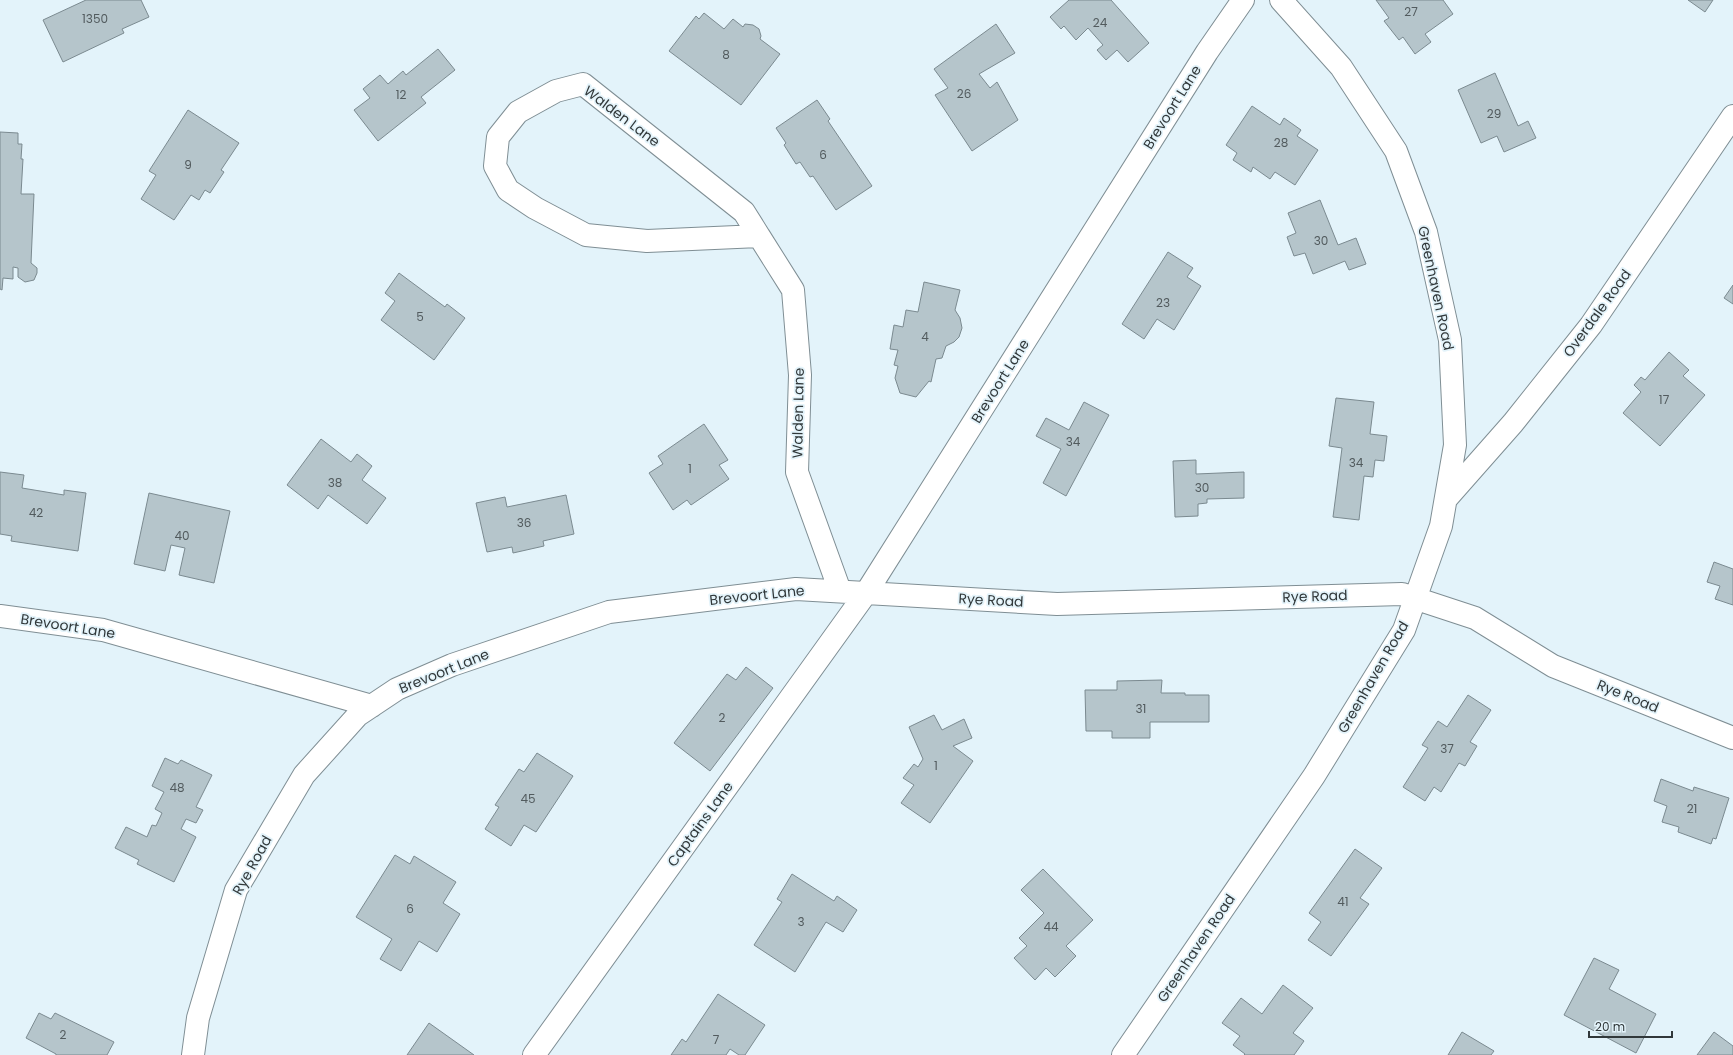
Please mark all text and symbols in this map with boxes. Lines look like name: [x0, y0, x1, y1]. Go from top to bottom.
house number: 27: [1404, 3, 1418, 20]
house number: 1350: [82, 10, 108, 27]
house number: 24: [1093, 14, 1108, 31]
house number: 8: [722, 46, 730, 63]
street label: Brevoort Lane: [1138, 61, 1206, 153]
street label: Walden Lane: [580, 81, 664, 151]
house number: 26: [957, 85, 971, 102]
house number: 12: [396, 86, 406, 103]
house number: 29: [1487, 105, 1501, 122]
house number: 28: [1274, 134, 1288, 151]
house number: 6: [819, 146, 827, 163]
house number: 9: [184, 156, 192, 173]
street label: Greenhaven Road: [1413, 224, 1459, 352]
house number: 30: [1314, 232, 1328, 249]
street label: Overdale Road: [1558, 265, 1636, 361]
house number: 23: [1156, 294, 1170, 311]
house number: 5: [416, 308, 424, 325]
house number: 4: [921, 328, 929, 345]
street label: Brevoort Lane: [966, 335, 1034, 427]
street label: Walden Lane: [787, 367, 809, 458]
house number: 17: [1659, 391, 1670, 408]
house number: 34: [1066, 433, 1081, 450]
house number: 34: [1349, 454, 1364, 471]
house number: 1: [688, 460, 692, 477]
house number: 38: [328, 474, 342, 491]
house number: 30: [1195, 479, 1209, 496]
house number: 42: [29, 504, 43, 521]
house number: 36: [517, 514, 531, 531]
house number: 40: [174, 527, 190, 544]
street label: Brevoort Lane: [708, 580, 806, 610]
street label: Rye Road: [1282, 585, 1348, 607]
street label: Rye Road: [958, 588, 1024, 612]
street label: Brevoort Lane: [19, 609, 117, 643]
street label: Greenhaven Road: [1333, 617, 1413, 737]
street label: Brevoort Lane: [396, 644, 492, 698]
street label: Rye Road: [1594, 675, 1662, 717]
house number: 31: [1136, 700, 1146, 717]
house number: 2: [719, 709, 726, 726]
house number: 37: [1440, 740, 1454, 757]
house number: 1: [934, 757, 938, 774]
street label: Captains Lane: [662, 777, 738, 871]
house number: 48: [169, 779, 185, 796]
house number: 45: [520, 790, 536, 807]
house number: 21: [1687, 800, 1697, 817]
street label: Rye Road: [227, 832, 277, 898]
street label: Greenhaven Road: [1152, 890, 1240, 1006]
house number: 41: [1337, 893, 1349, 910]
house number: 6: [406, 900, 414, 917]
house number: 3: [797, 913, 805, 930]
house number: 44: [1043, 918, 1059, 935]
scale bar: [1589, 1013, 1672, 1039]
text: 20 m: [1595, 1018, 1625, 1035]
house number: 2: [60, 1026, 67, 1043]
house number: 7: [713, 1031, 720, 1048]

